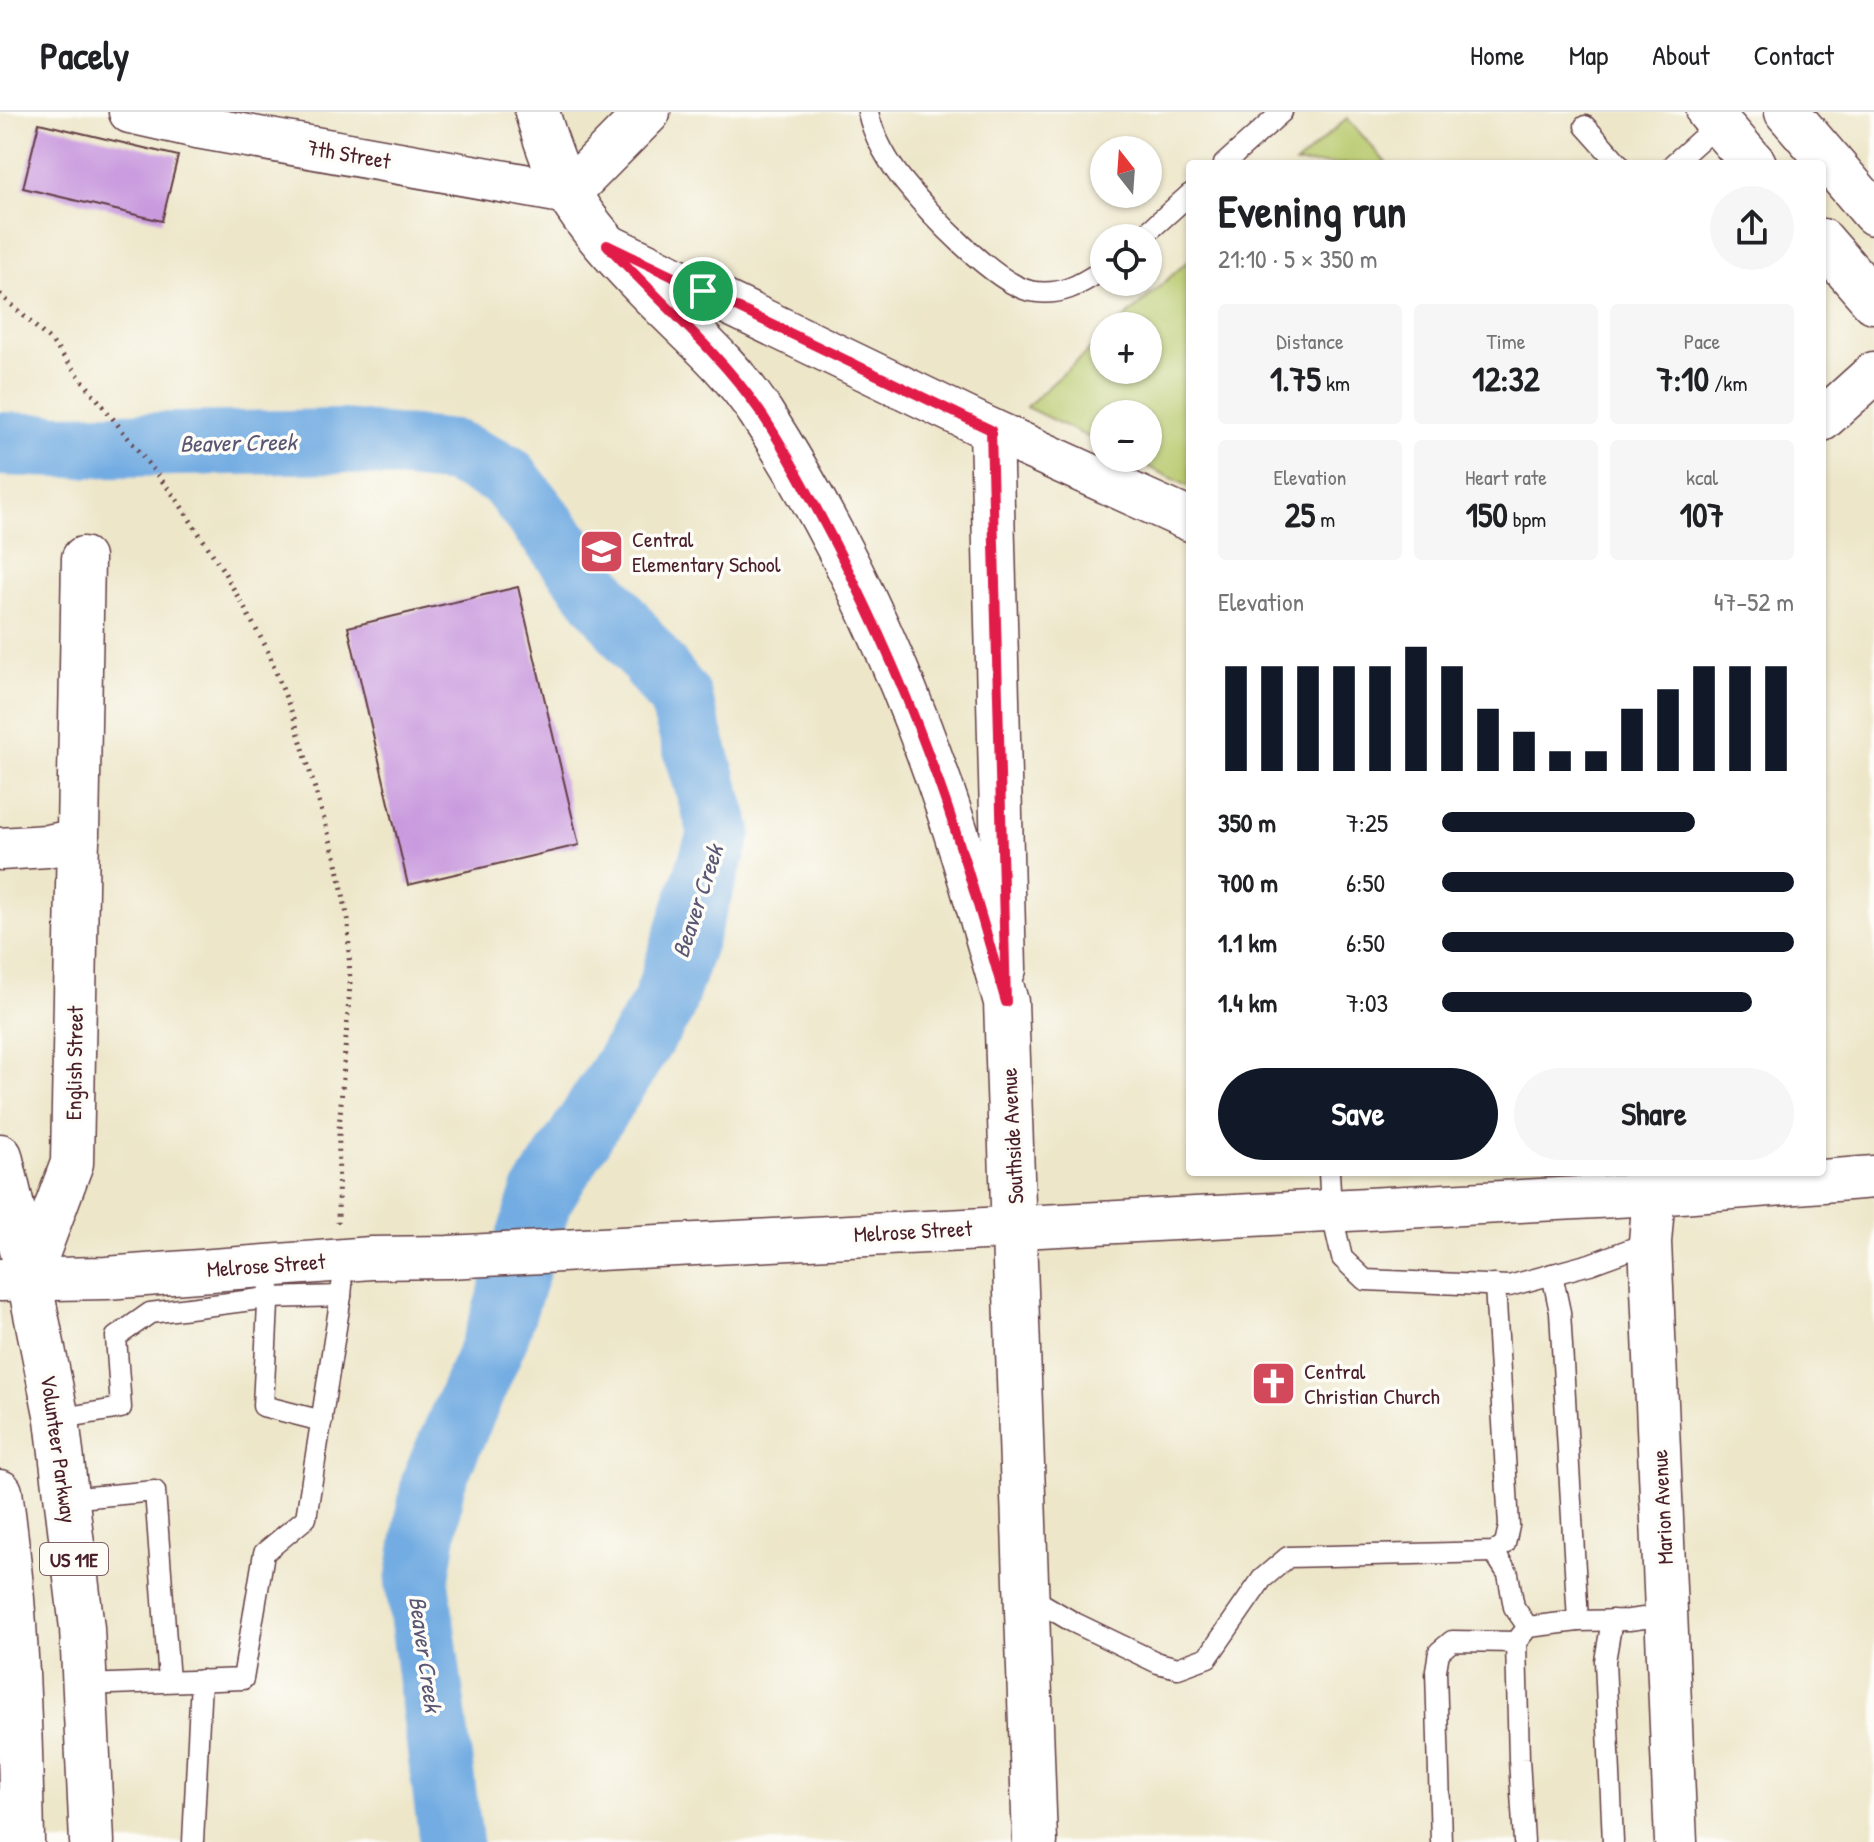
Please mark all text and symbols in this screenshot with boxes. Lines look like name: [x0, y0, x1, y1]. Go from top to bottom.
text: Pacely: [40, 29, 129, 81]
text: Home: [1470, 36, 1525, 74]
text: Map: [1569, 36, 1608, 74]
text: About: [1652, 36, 1710, 74]
text: Contact: [1754, 36, 1834, 74]
street label: 7th Street: [305, 132, 393, 176]
north arrow: [1090, 136, 1162, 208]
map controls: [1090, 136, 1162, 472]
text: Evening run: [1218, 181, 1406, 241]
button: share: [1710, 186, 1794, 270]
button: locate: [1090, 224, 1162, 296]
text: 21:10 · 5 × 350 m: [1218, 241, 1378, 276]
pin: [669, 257, 737, 325]
icon: arrive: [681, 269, 725, 313]
button: +: [1090, 312, 1162, 384]
text: Distance: [1276, 326, 1344, 356]
text: Time: [1487, 326, 1525, 356]
text: Pace: [1684, 326, 1720, 356]
text: 1.75: [1270, 356, 1321, 402]
text: 12:32: [1472, 356, 1540, 402]
text: 7:10: [1657, 356, 1709, 402]
text: km: [1321, 368, 1350, 398]
text: /km: [1709, 368, 1747, 398]
button: −: [1090, 400, 1162, 472]
water label: Beaver Creek: [179, 425, 299, 459]
text: Elevation: [1273, 462, 1347, 492]
text: Heart rate: [1465, 462, 1547, 492]
text: kcal: [1686, 462, 1718, 492]
text: 25: [1285, 492, 1315, 538]
text: 150: [1466, 492, 1508, 538]
text: 107: [1680, 492, 1724, 538]
text: m: [1315, 504, 1335, 534]
text: bpm: [1508, 504, 1546, 534]
place label: Central Elementary School: [632, 524, 781, 579]
school or university icon: Central Elementary School: [577, 528, 625, 576]
text: Elevation: [1218, 584, 1304, 619]
text: 47–52 m: [1714, 584, 1794, 619]
text: 350 m: [1218, 805, 1276, 840]
text: 7:25: [1346, 805, 1388, 840]
water label: Beaver Creek: [664, 839, 731, 961]
text: 700 m: [1218, 865, 1278, 900]
text: 6:50: [1346, 865, 1385, 900]
text: 1.1 km: [1218, 925, 1277, 960]
text: 6:50: [1346, 925, 1385, 960]
text: 1.4 km: [1218, 985, 1277, 1020]
text: 7:03: [1346, 985, 1388, 1020]
street label: English Street: [58, 1005, 90, 1120]
street label: Southside Avenue: [993, 1067, 1031, 1205]
button: Save: [1218, 1068, 1498, 1160]
button: Share: [1514, 1068, 1794, 1160]
street label: Melrose Street: [853, 1213, 973, 1249]
street label: Melrose Street: [206, 1246, 327, 1284]
place label: Central Christian Church: [1304, 1356, 1440, 1411]
church icon: Central Christian Church: [1249, 1360, 1297, 1408]
street label: Volunteer Parkway: [34, 1373, 84, 1525]
street label: Marion Avenue: [1644, 1449, 1680, 1565]
road number: US 11E: [40, 1543, 108, 1575]
water label: Beaver Creek: [402, 1594, 450, 1716]

